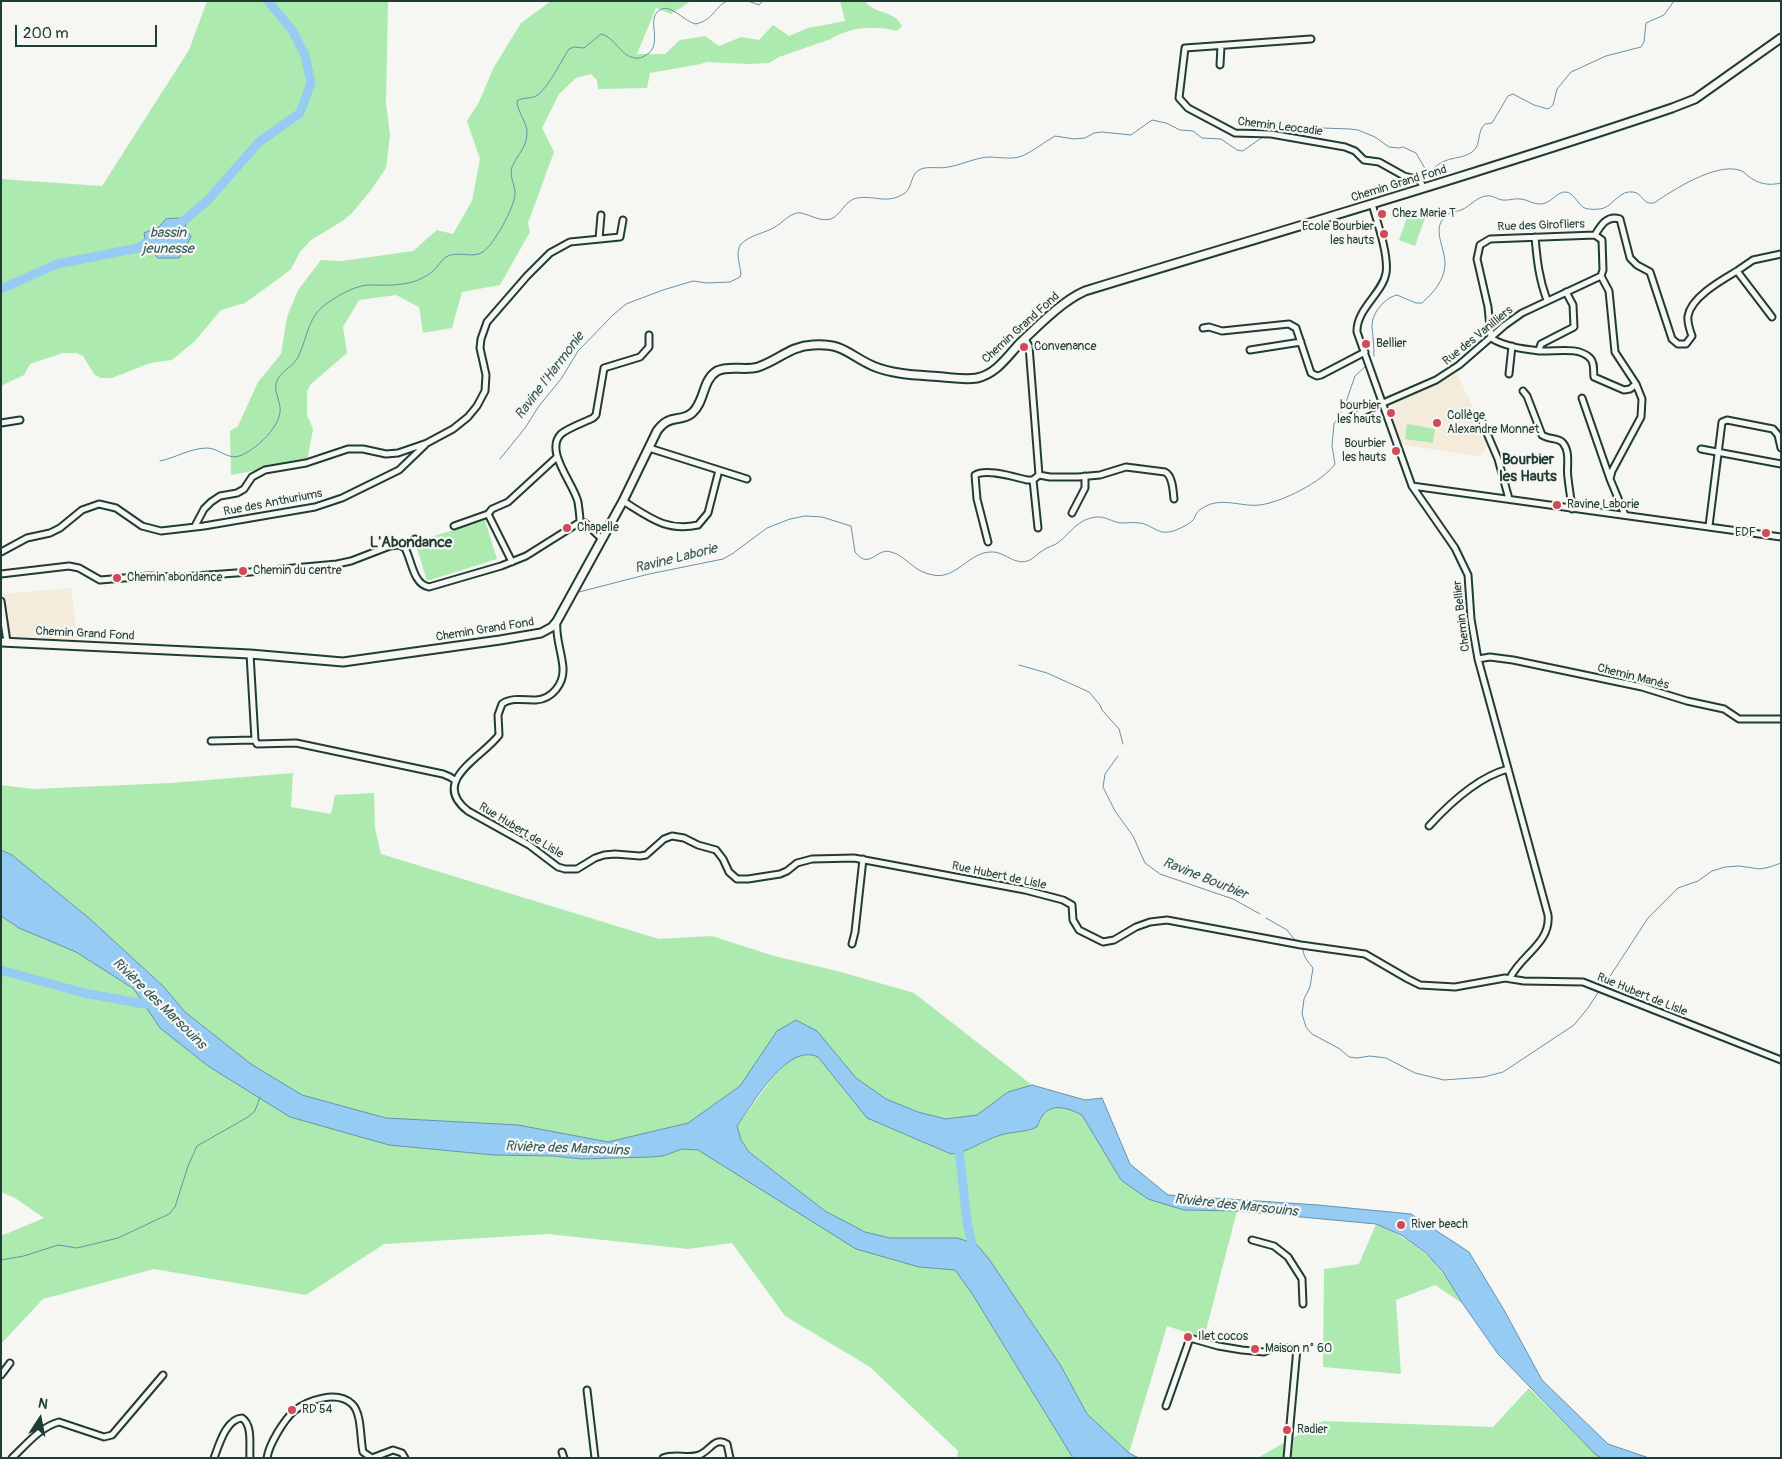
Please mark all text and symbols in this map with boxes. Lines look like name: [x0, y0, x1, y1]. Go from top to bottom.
scale bar: [18, 15, 160, 47]
text: 200 m: [23, 24, 68, 43]
street label: Chemin Leocadie: [1237, 115, 1323, 139]
street label: Chemin Grand Fond: [1349, 163, 1449, 205]
place label: Chez Marie T: [1392, 207, 1456, 221]
marker: Chez Marie T: [1376, 208, 1388, 220]
street label: Rue des Girofliers: [1497, 217, 1585, 235]
place label: Ecole Bourbier les hauts: [1302, 220, 1374, 248]
water label: bassin jeunesse: [142, 225, 194, 258]
marker: Ecole Bourbier les hauts: [1378, 228, 1390, 240]
street label: Chemin Grand Fond: [979, 289, 1063, 367]
street label: Rue des Vanilliers: [1440, 303, 1516, 369]
water label: Ravine l'Harmonie: [512, 329, 588, 423]
place label: Bellier: [1376, 337, 1407, 351]
marker: Bellier: [1360, 338, 1372, 350]
place label: Convenance: [1034, 340, 1096, 354]
marker: Convenance: [1018, 341, 1030, 353]
place label: bourbier les hauts: [1337, 399, 1381, 427]
marker: bourbier les hauts: [1385, 407, 1397, 419]
place label: Collège Alexandre Monnet: [1447, 409, 1539, 437]
marker: Collège Alexandre Monnet: [1431, 417, 1443, 429]
place label: Bourbier les hauts: [1342, 437, 1386, 465]
marker: Bourbier les hauts: [1390, 445, 1402, 457]
district label: Bourbier les Hauts: [1499, 451, 1557, 486]
street label: Rue des Anthuriums: [222, 486, 324, 520]
place label: Ravine Laborie: [1567, 498, 1639, 512]
marker: Ravine Laborie: [1551, 499, 1563, 511]
place label: Chapelle: [577, 521, 619, 535]
marker: Chapelle: [561, 522, 573, 534]
place label: EDF: [1735, 526, 1756, 540]
marker: EDF: [1760, 527, 1772, 539]
district label: L'Abondance: [370, 534, 452, 552]
water label: Ravine Laborie: [633, 541, 719, 577]
place label: Chemin du centre: [253, 564, 342, 578]
marker: Chemin du centre: [237, 565, 249, 577]
place label: Chemin abondance: [127, 571, 222, 585]
marker: Chemin abondance: [111, 572, 123, 584]
street label: Chemin Bellier: [1450, 580, 1474, 652]
street label: Chemin Grand Fond: [435, 615, 535, 645]
street label: Chemin Grand Fond: [35, 624, 135, 644]
street label: Chemin Manès: [1596, 661, 1670, 693]
street label: Rue Hubert de Lisle: [476, 800, 566, 862]
water label: Ravine Bourbier: [1160, 854, 1250, 904]
street label: Rue Hubert de Lisle: [950, 859, 1048, 893]
water label: Rivière des Marsouins: [109, 955, 209, 1053]
street label: Rue Hubert de Lisle: [1595, 970, 1689, 1020]
water label: Rivière des Marsouins: [505, 1138, 629, 1160]
water label: Rivière des Marsouins: [1174, 1191, 1298, 1221]
place label: River beach: [1411, 1218, 1468, 1232]
marker: River beach: [1395, 1219, 1407, 1231]
place label: Ilet cocos: [1198, 1330, 1248, 1344]
marker: Ilet cocos: [1182, 1331, 1194, 1343]
place label: Maison n° 60: [1265, 1342, 1332, 1356]
marker: Maison n° 60: [1249, 1343, 1261, 1355]
north arrow: [15, 1394, 65, 1444]
text: N: [37, 1395, 49, 1413]
place label: RD 54: [302, 1403, 333, 1417]
marker: RD 54: [286, 1404, 298, 1416]
place label: Radier: [1297, 1423, 1328, 1437]
marker: Radier: [1281, 1424, 1293, 1436]

